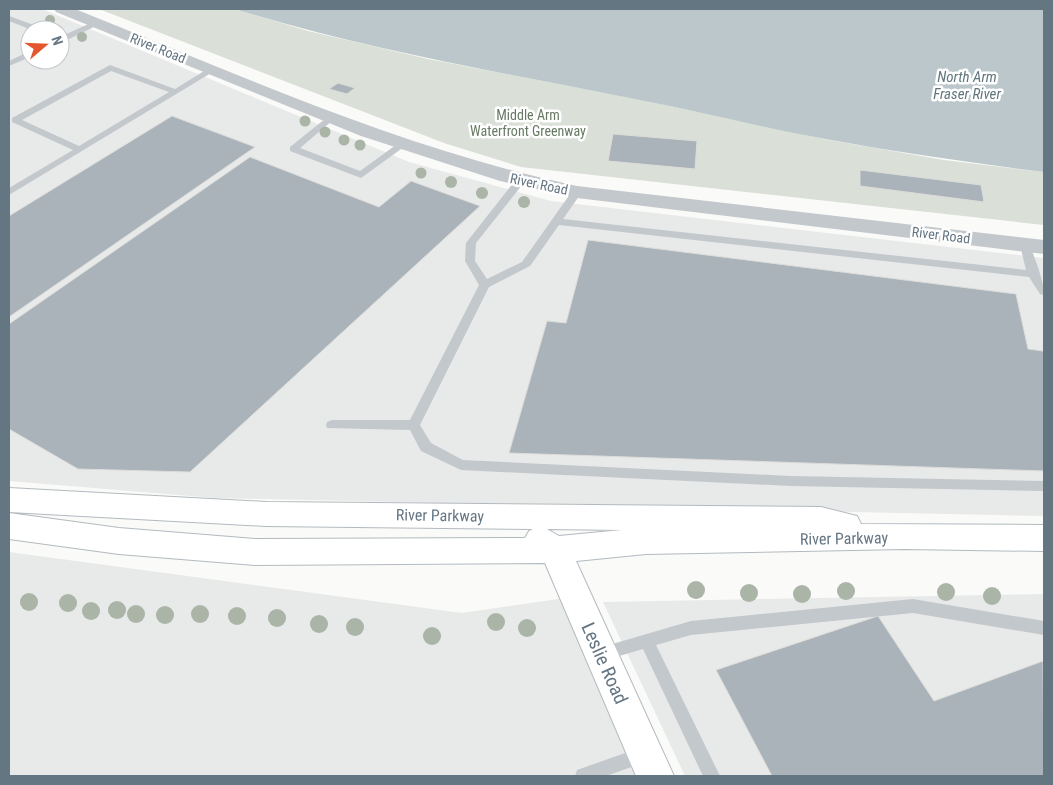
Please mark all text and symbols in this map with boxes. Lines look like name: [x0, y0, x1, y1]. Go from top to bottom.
north arrow: [20, 20, 70, 70]
street label: River Road: [128, 30, 188, 66]
text: N: [48, 34, 66, 47]
water label: North Arm Fraser River: [933, 68, 1001, 103]
park label: Middle Arm Waterfront Greenway: [470, 107, 586, 139]
street label: River Road: [509, 170, 569, 198]
street label: River Road: [911, 223, 971, 247]
street label: River Parkway: [396, 505, 485, 526]
street label: River Parkway: [800, 528, 889, 549]
street label: Leslie Road: [576, 619, 633, 708]

